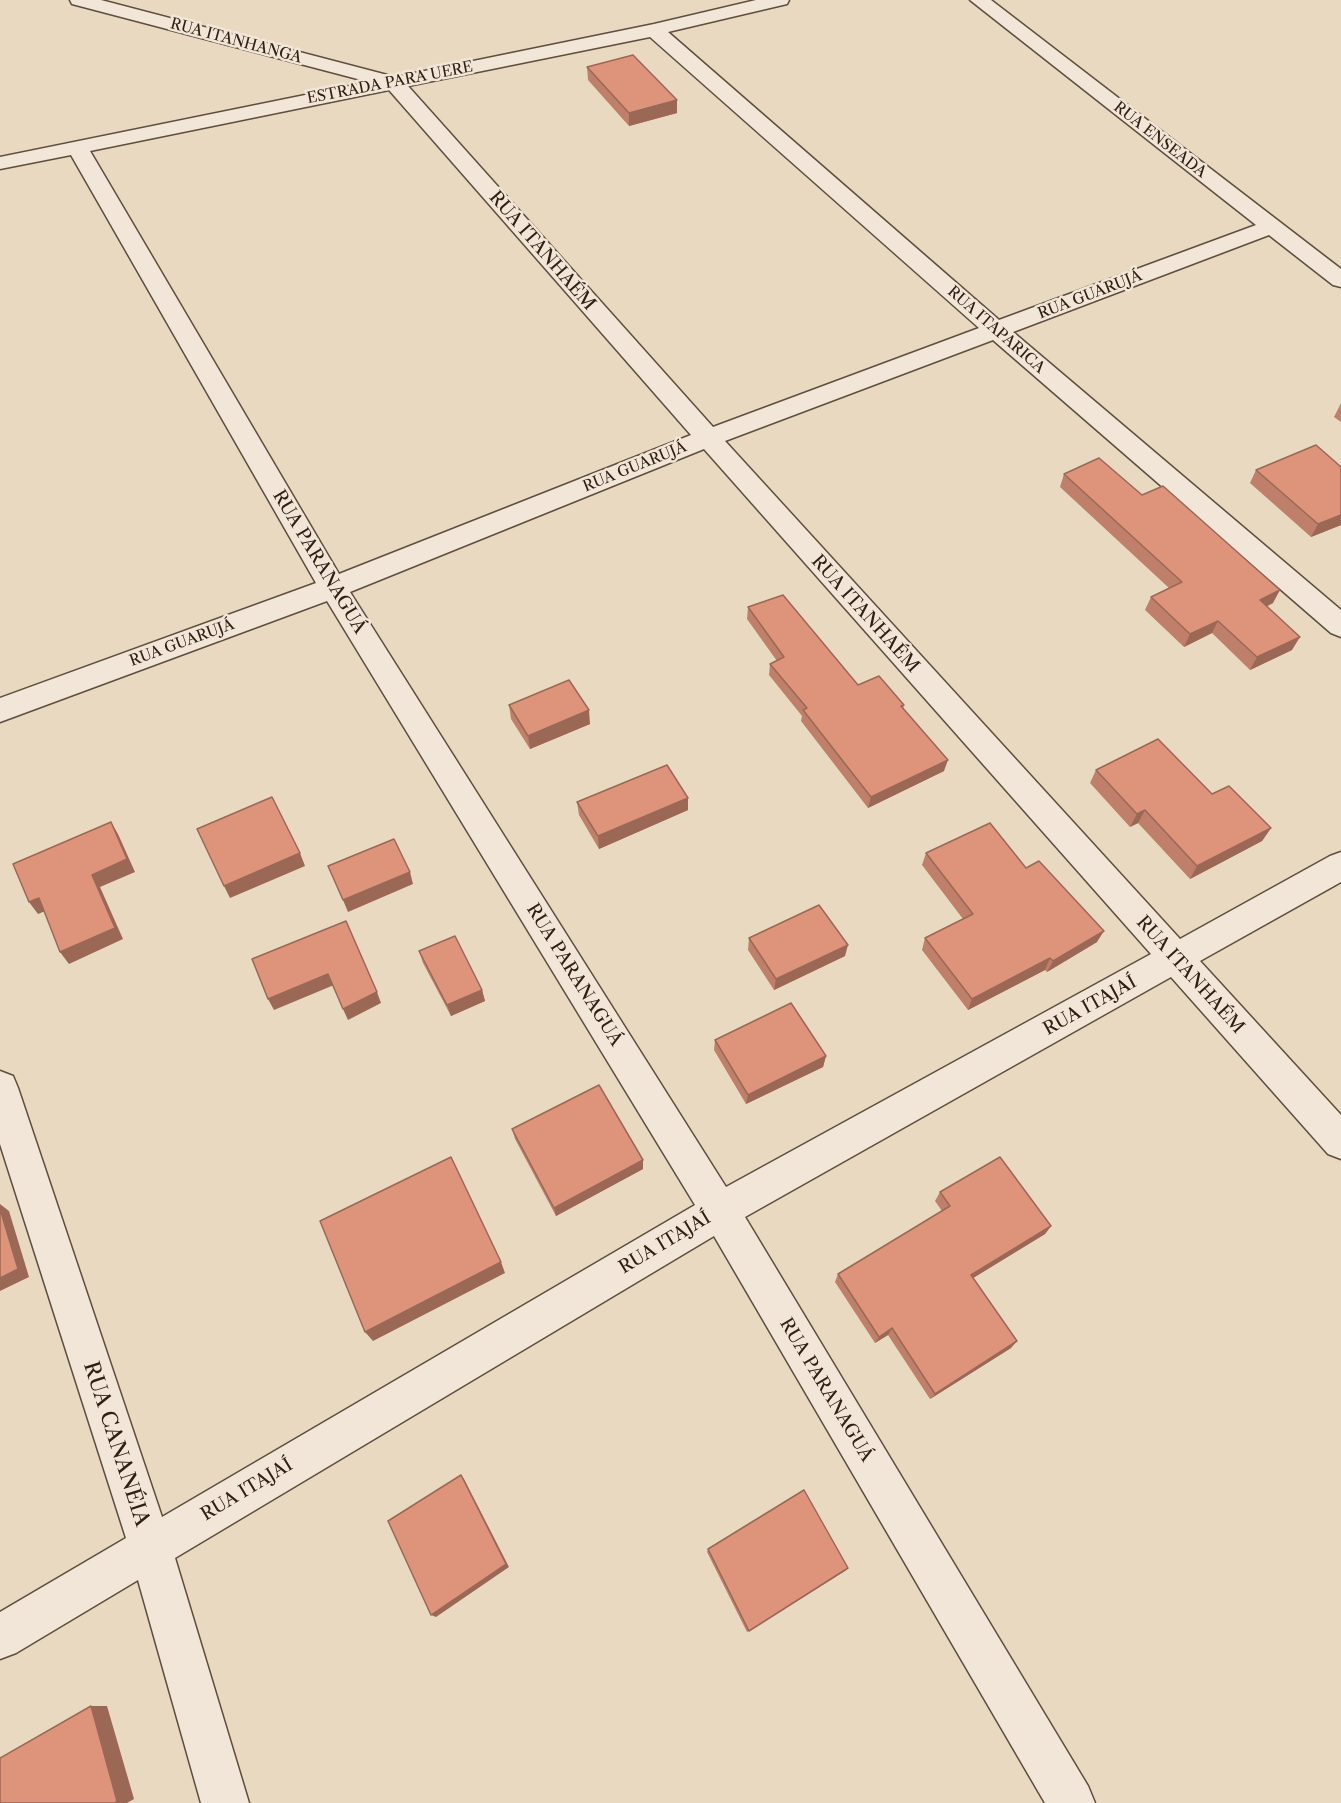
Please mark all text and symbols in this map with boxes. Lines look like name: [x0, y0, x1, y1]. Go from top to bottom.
street label: RUA ITANHANGA: [168, 15, 304, 67]
street label: ESTRADA PARA UERE: [305, 58, 475, 108]
street label: RUA ENSEADA: [1110, 98, 1210, 182]
street label: RUA ITANHAÉM: [484, 187, 600, 315]
street label: RUA GUARUJÁ: [1035, 267, 1145, 323]
street label: RUA ITAPARICA: [944, 283, 1048, 377]
street label: RUA GUARUJÁ: [581, 438, 689, 496]
street label: RUA PARANAGUÁ: [268, 486, 370, 638]
street label: RUA ITANHAÉM: [807, 551, 923, 677]
street label: RUA GUARUJÁ: [127, 616, 237, 670]
street label: RUA PARANAGUÁ: [521, 900, 627, 1050]
street label: RUA ITANHAÉM: [1132, 912, 1248, 1038]
street label: RUA ITAJAÍ: [1040, 972, 1140, 1040]
street label: RUA ITAJAÍ: [615, 1207, 715, 1279]
street label: RUA PARANAGUÁ: [775, 1314, 877, 1466]
street label: RUA CANANÉIA: [78, 1359, 154, 1529]
street label: RUA ITAJAÍ: [197, 1454, 297, 1526]

